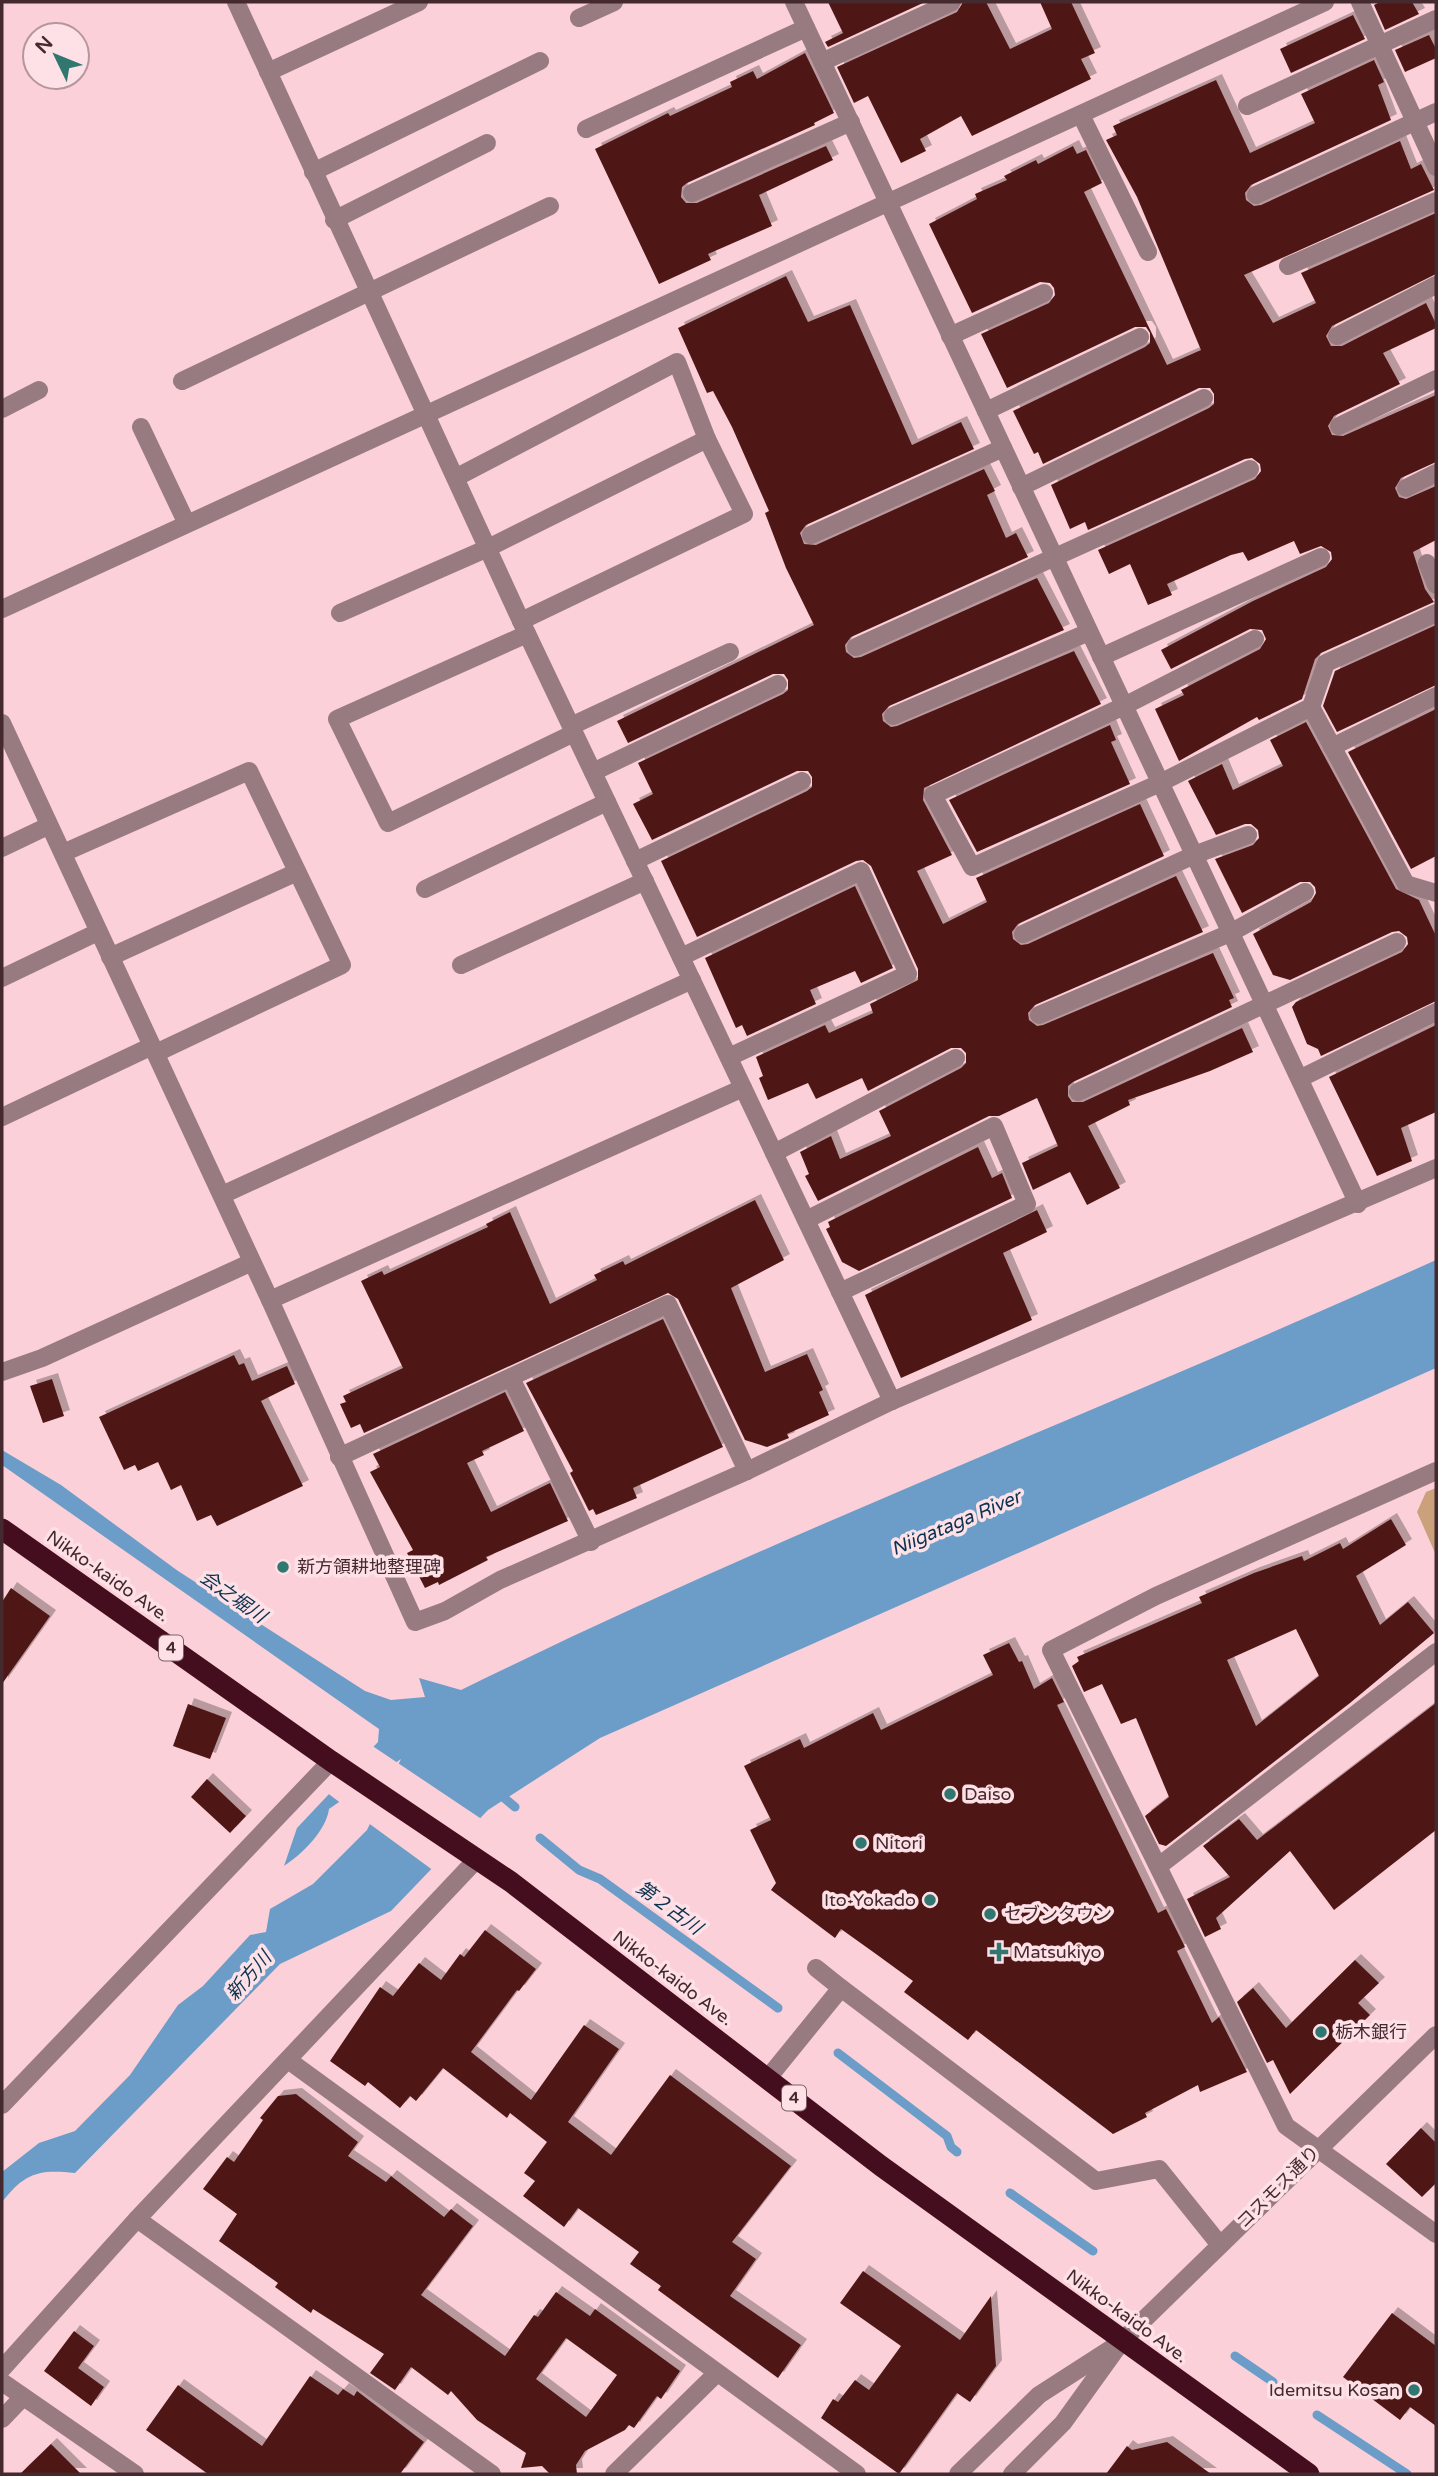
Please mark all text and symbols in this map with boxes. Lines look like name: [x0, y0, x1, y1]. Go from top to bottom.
north arrow: [21, 21, 91, 91]
text: N: [31, 32, 58, 58]
water label: Niigataga River: [888, 1485, 1027, 1560]
street label: Nikko-kaido Ave.: [42, 1525, 174, 1627]
place label: 新方領耕地整理碑: [297, 1556, 441, 1578]
marker: 新方領耕地整理碑: [275, 1559, 291, 1575]
water label: 会之堀川: [196, 1566, 272, 1629]
road number: 4: [159, 1636, 183, 1660]
place label: Daiso: [964, 1783, 1012, 1805]
marker: Daiso: [942, 1786, 958, 1802]
place label: Nitori: [875, 1832, 923, 1854]
marker: Nitori: [853, 1835, 869, 1851]
water label: 第２古川: [632, 1877, 708, 1940]
place label: Ito-Yokado: [824, 1889, 916, 1911]
marker: Ito-Yokado: [922, 1892, 938, 1908]
place label: セブンタウン: [1004, 1903, 1112, 1925]
marker: セブンタウン: [982, 1906, 998, 1922]
street label: Nikko-kaido Ave.: [609, 1926, 737, 2030]
place label: Matsukiyo: [1013, 1941, 1102, 1963]
marker: Matsukiyo: [991, 1944, 1007, 1960]
water label: 新方川: [222, 1946, 277, 2005]
place label: 栃木銀行: [1335, 2021, 1407, 2043]
marker: 栃木銀行: [1313, 2024, 1329, 2040]
road number: 4: [782, 2086, 806, 2110]
street label: コスモス通り: [1232, 2141, 1324, 2233]
street label: Nikko-kaido Ave.: [1062, 2265, 1192, 2367]
place label: Idemitsu Kosan: [1269, 2379, 1400, 2401]
marker: Idemitsu Kosan: [1406, 2382, 1422, 2398]

